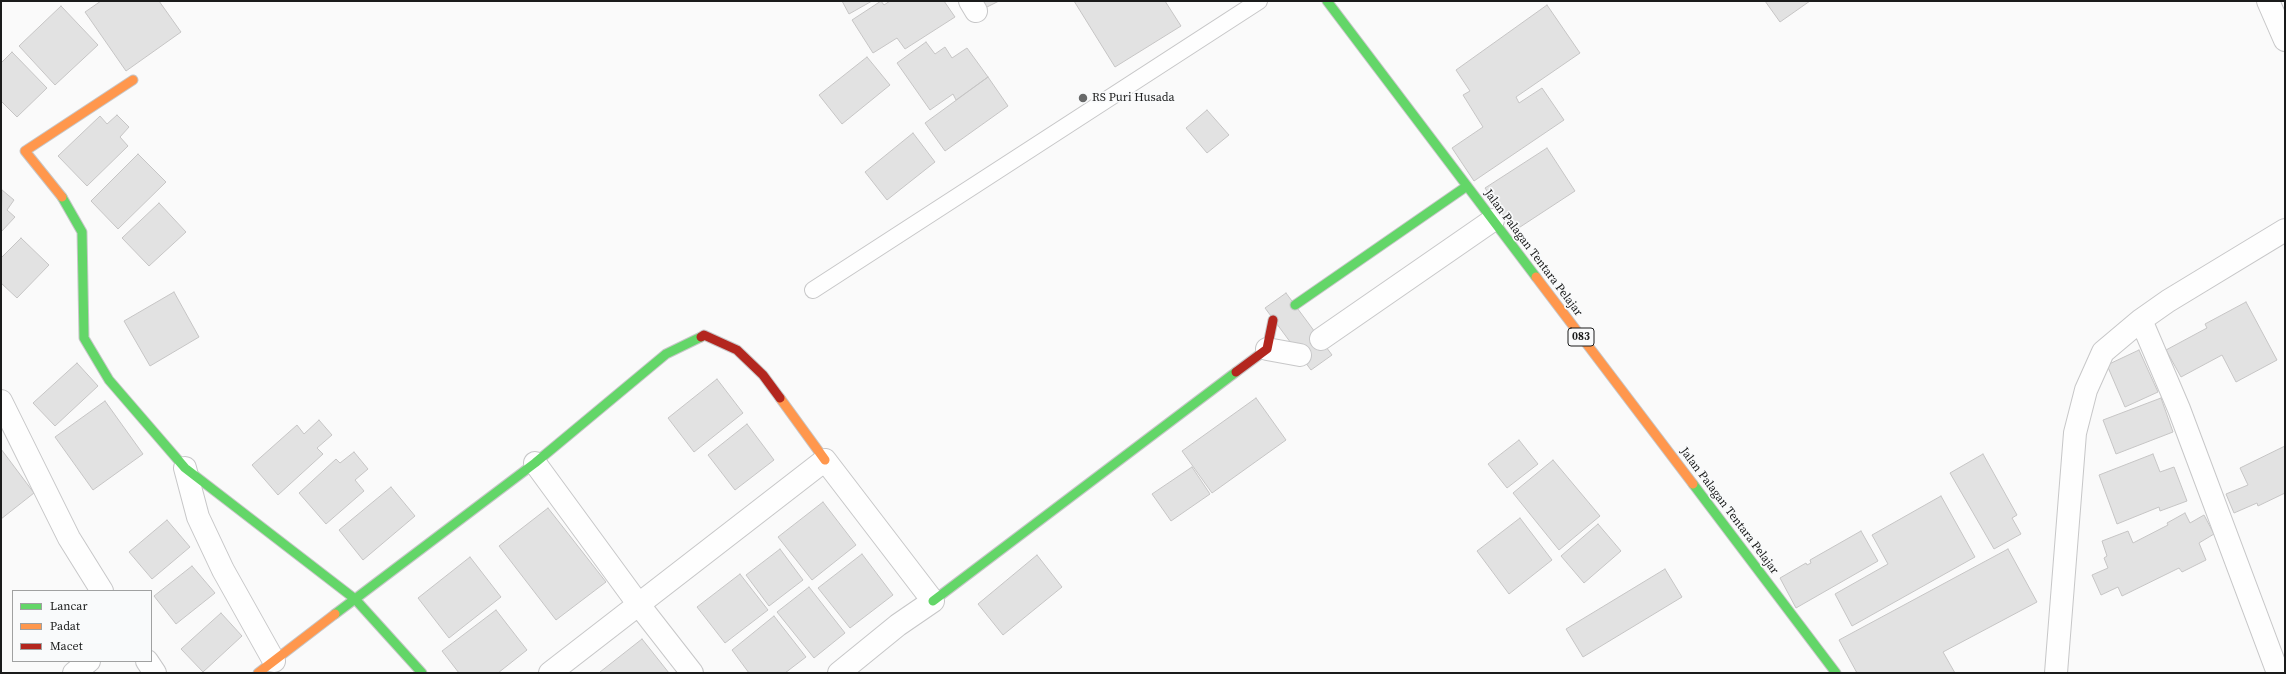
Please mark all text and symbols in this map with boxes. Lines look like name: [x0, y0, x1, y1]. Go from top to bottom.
place label: RS Puri Husada: [1092, 91, 1175, 105]
marker: RS Puri Husada: [1077, 92, 1089, 104]
street label: Jalan Palagan Tentara Pelajar: [1481, 187, 1585, 319]
road number: 083: [1568, 328, 1594, 346]
street label: Jalan Palagan Tentara Pelajar: [1677, 445, 1781, 577]
legend: [12, 590, 152, 662]
text: Lancar: [50, 598, 87, 614]
text: Padat: [50, 618, 80, 634]
text: Macet: [50, 638, 83, 654]

